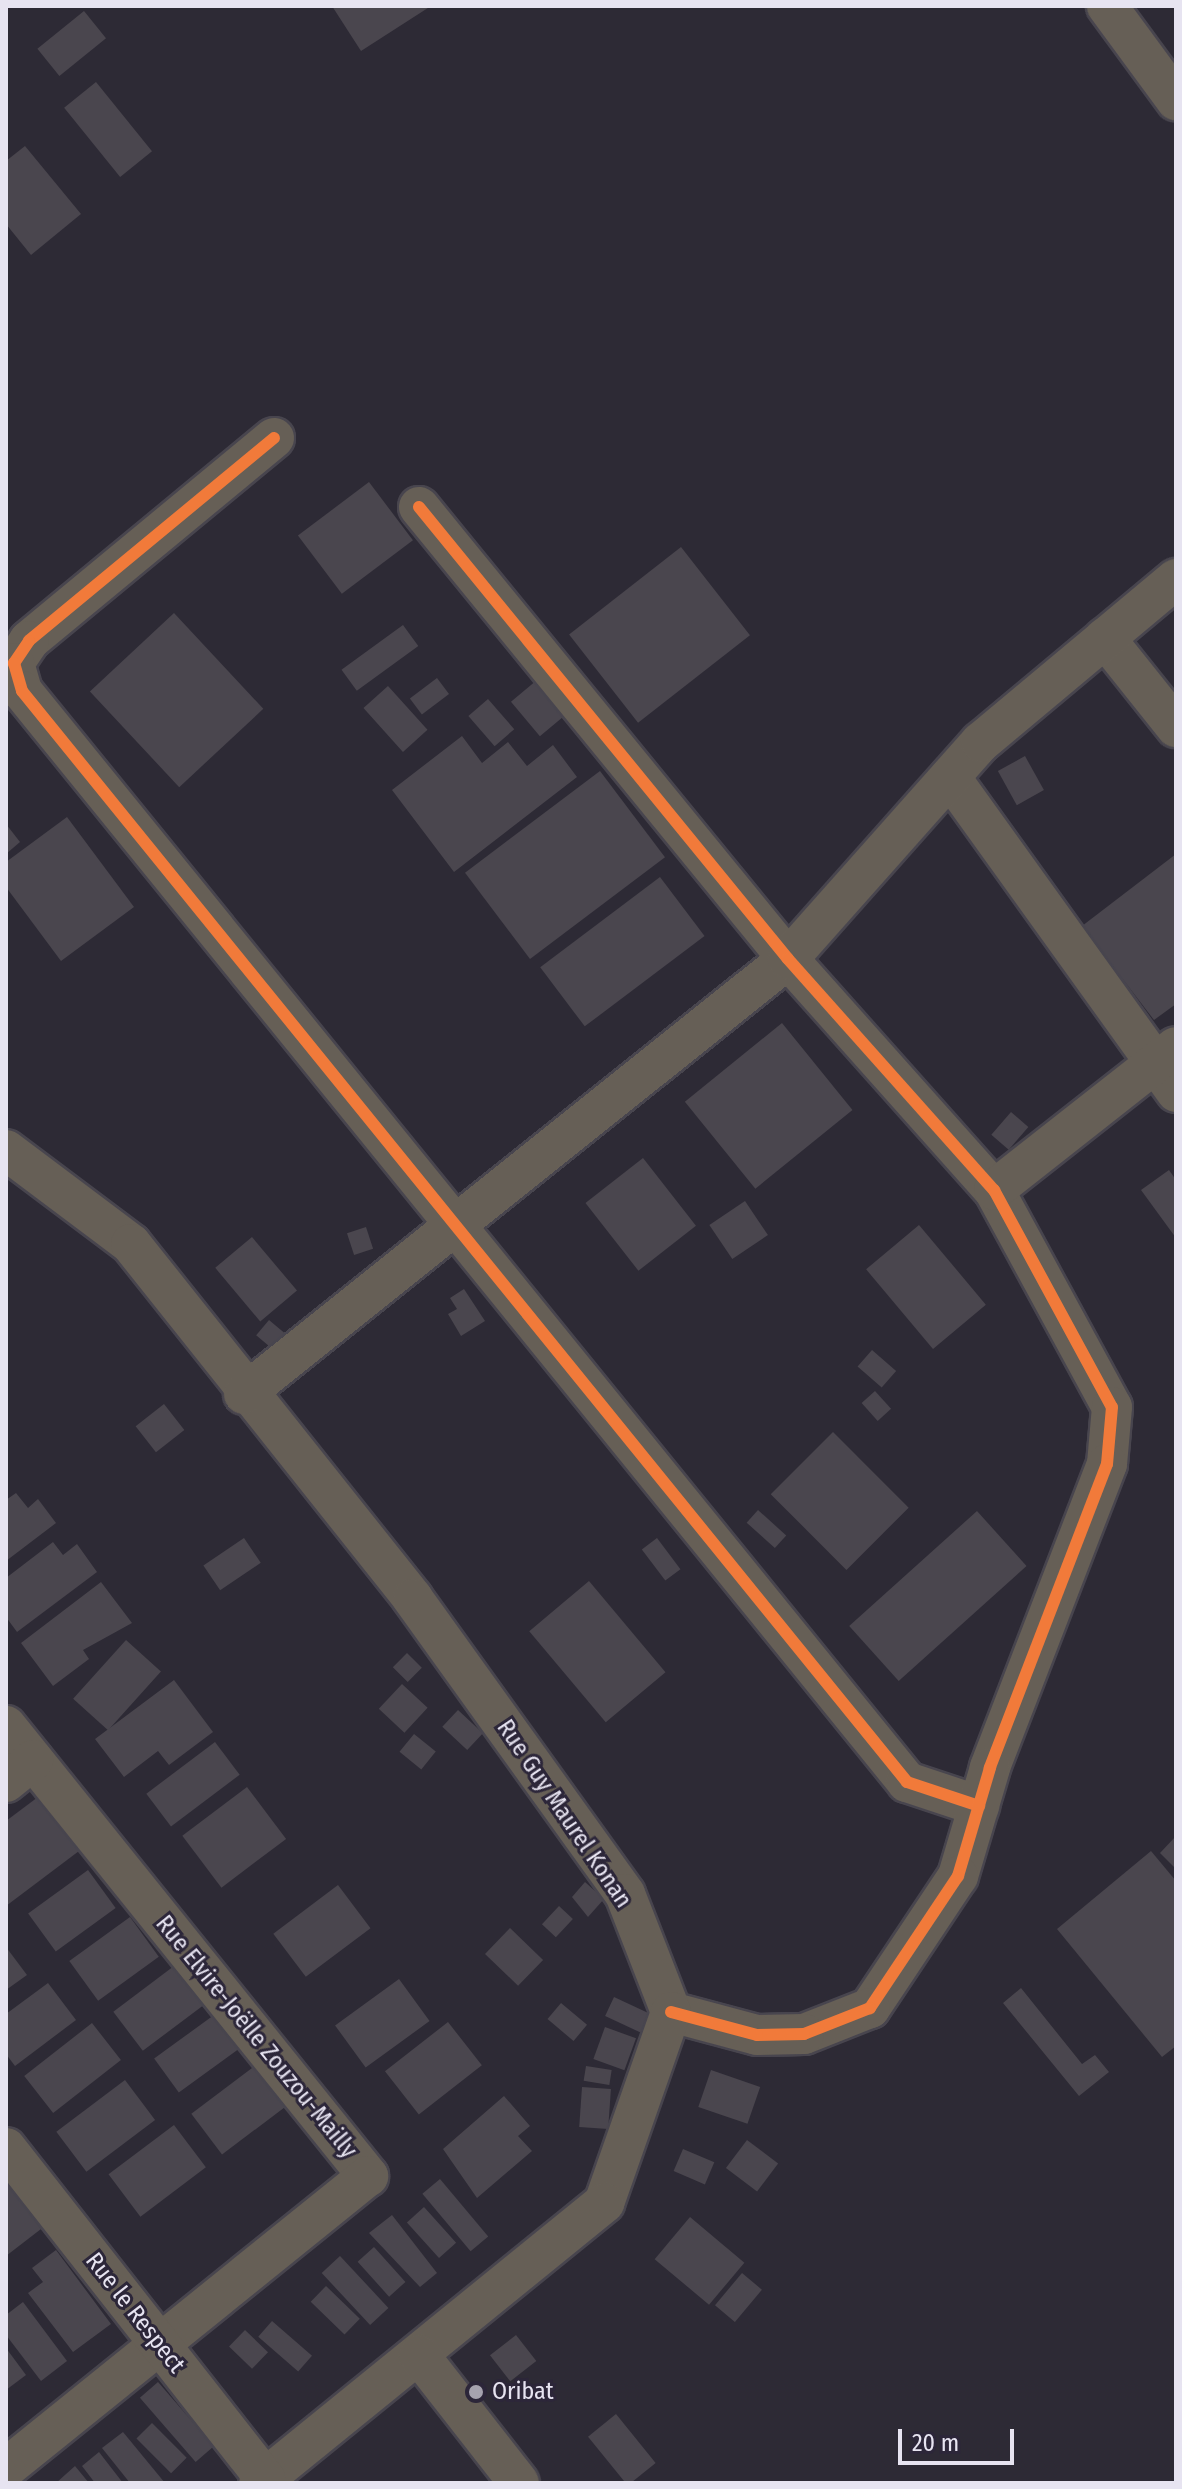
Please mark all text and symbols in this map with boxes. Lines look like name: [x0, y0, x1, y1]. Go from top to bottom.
street label: Rue Guy Maurel Konan: [490, 1714, 638, 1914]
street label: Rue Elvire-Joëlle Zouzou-Mailly: [149, 1910, 363, 2164]
street label: Rue le Respect: [79, 2247, 191, 2379]
place label: Oribat: [492, 2378, 554, 2406]
marker: Oribat: [467, 2383, 485, 2401]
scale bar: [902, 2413, 1018, 2463]
text: 20 m: [912, 2429, 959, 2457]

